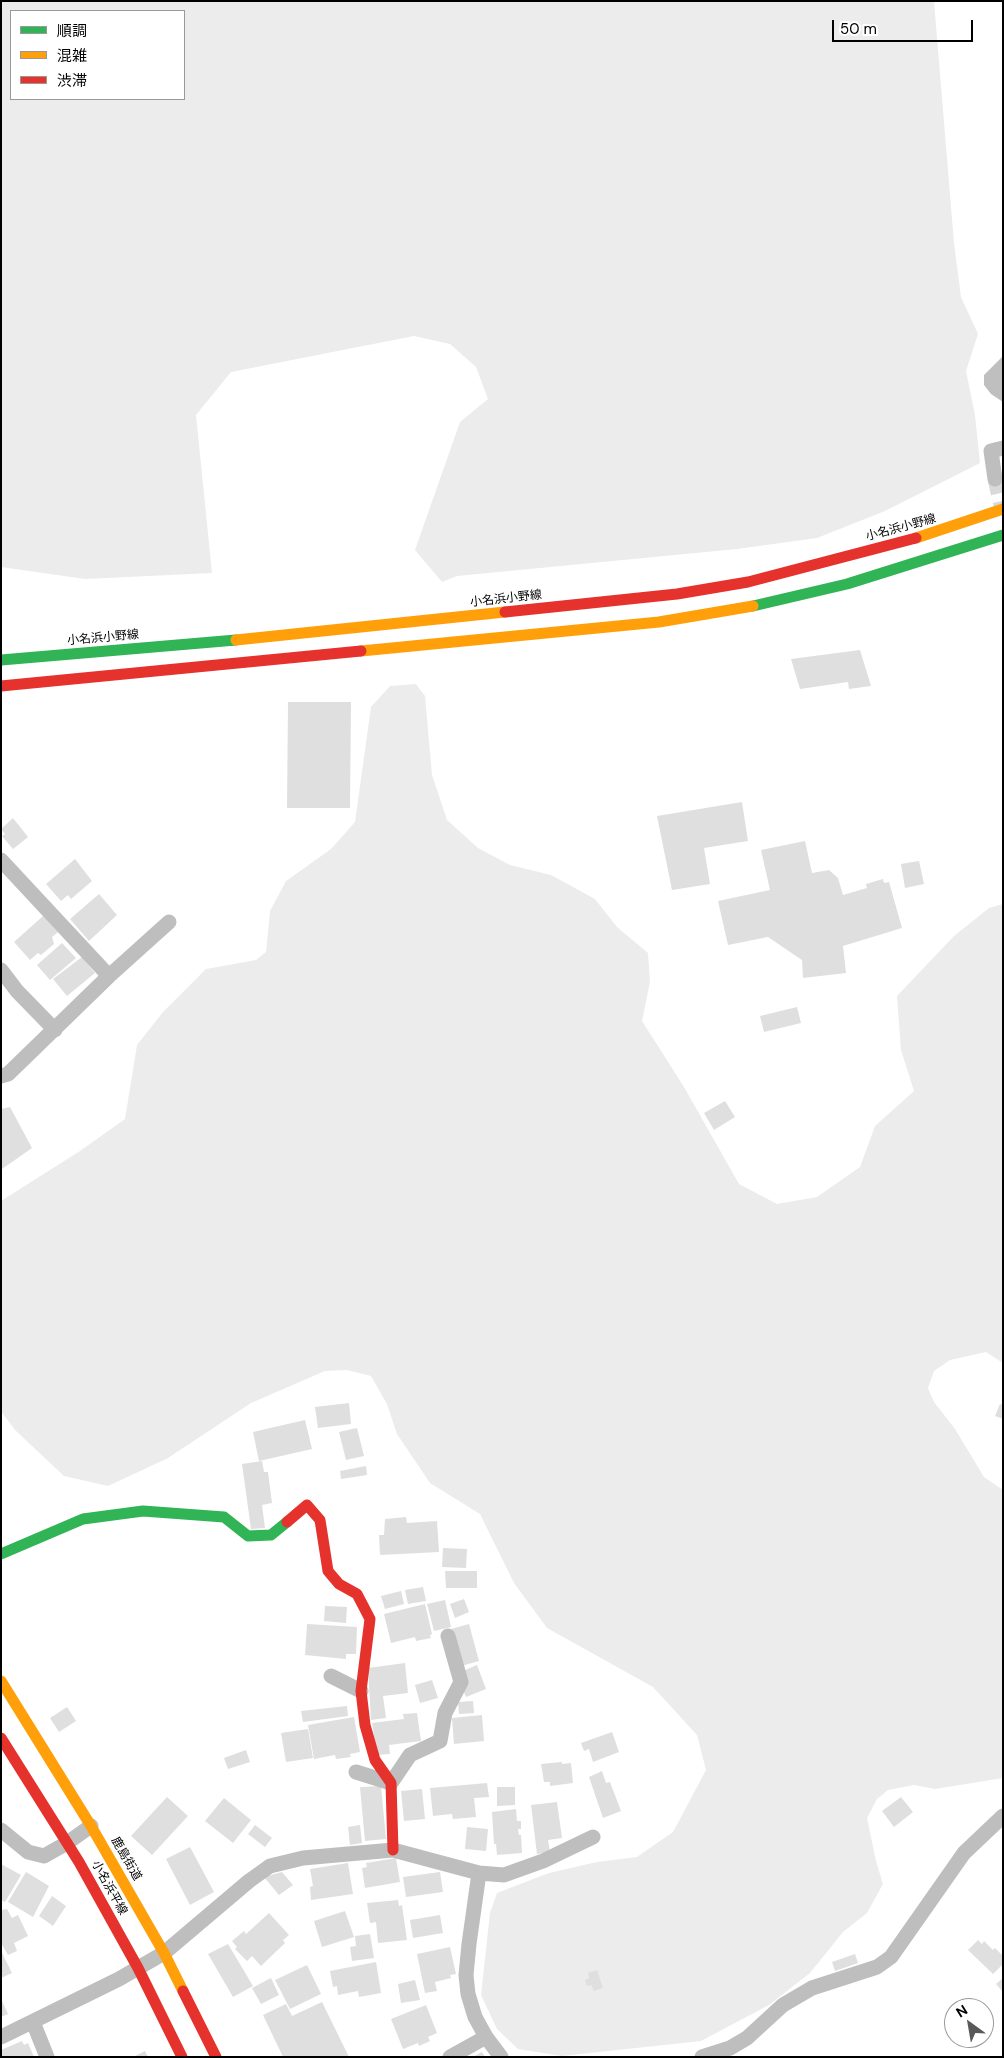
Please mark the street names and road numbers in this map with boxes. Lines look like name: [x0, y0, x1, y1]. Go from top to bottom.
street label: 小名浜小野線: [864, 512, 938, 544]
street label: 小名浜小野線: [469, 588, 543, 610]
street label: 小名浜小野線: [67, 628, 139, 648]
street label: 鹿島街道: [108, 1835, 144, 1883]
street label: 小名浜平線: [88, 1858, 130, 1918]

